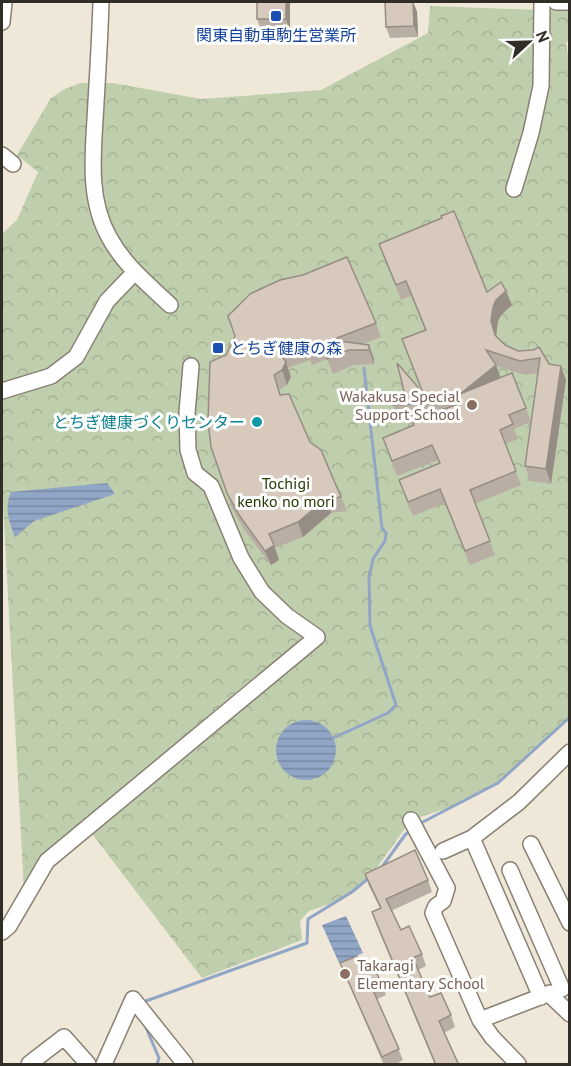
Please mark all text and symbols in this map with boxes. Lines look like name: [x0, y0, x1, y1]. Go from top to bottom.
marker: 関東自動車駒生営業所: [269, 9, 283, 23]
north arrow: [499, 12, 559, 72]
place label: 関東自動車駒生営業所: [196, 25, 356, 45]
text: N: [532, 28, 554, 45]
place label: とちぎ健康の森: [230, 338, 342, 358]
marker: とちぎ健康の森: [211, 341, 225, 355]
place label: Wakakusa Special Support School: [339, 386, 460, 424]
marker: Wakakusa Special Support School: [465, 398, 479, 412]
place label: とちぎ健康づくりセンター: [53, 412, 245, 432]
marker: とちぎ健康づくりセンター: [250, 415, 264, 429]
park label: Tochigi kenko no mori: [237, 473, 335, 511]
place label: Takaragi Elementary School: [357, 955, 485, 993]
marker: Takaragi Elementary School: [338, 967, 352, 981]

